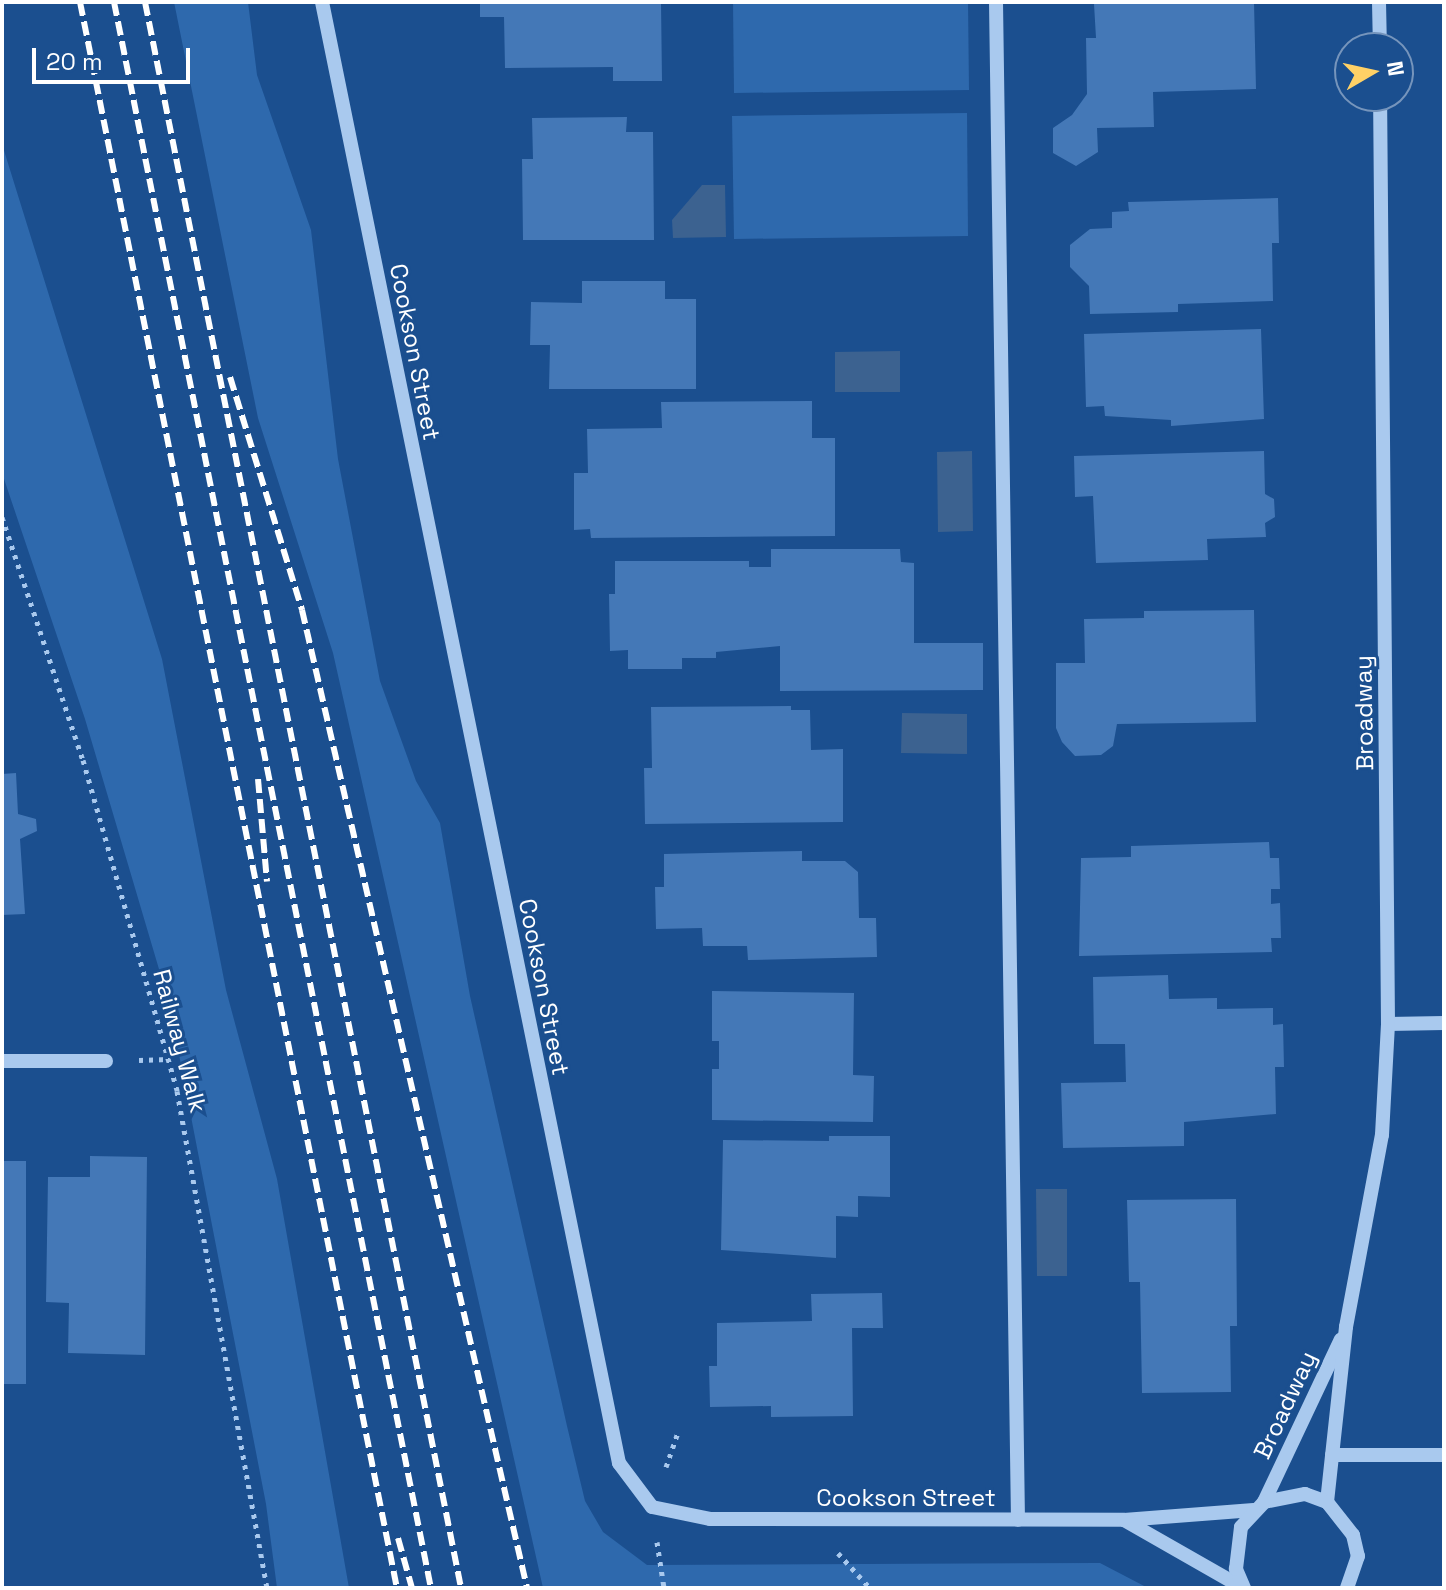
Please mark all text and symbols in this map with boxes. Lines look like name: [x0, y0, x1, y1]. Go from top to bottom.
scale bar: [36, 32, 194, 82]
north arrow: [1334, 32, 1414, 112]
text: 20 m: [46, 46, 103, 77]
text: N: [1381, 59, 1411, 78]
street label: Cookson Street: [384, 261, 446, 443]
street label: Broadway: [1349, 655, 1379, 771]
street label: Cookson Street: [513, 896, 575, 1078]
street label: Railway Walk: [147, 966, 213, 1116]
street label: Broadway: [1248, 1347, 1322, 1463]
street label: Cookson Street: [816, 1484, 996, 1512]

